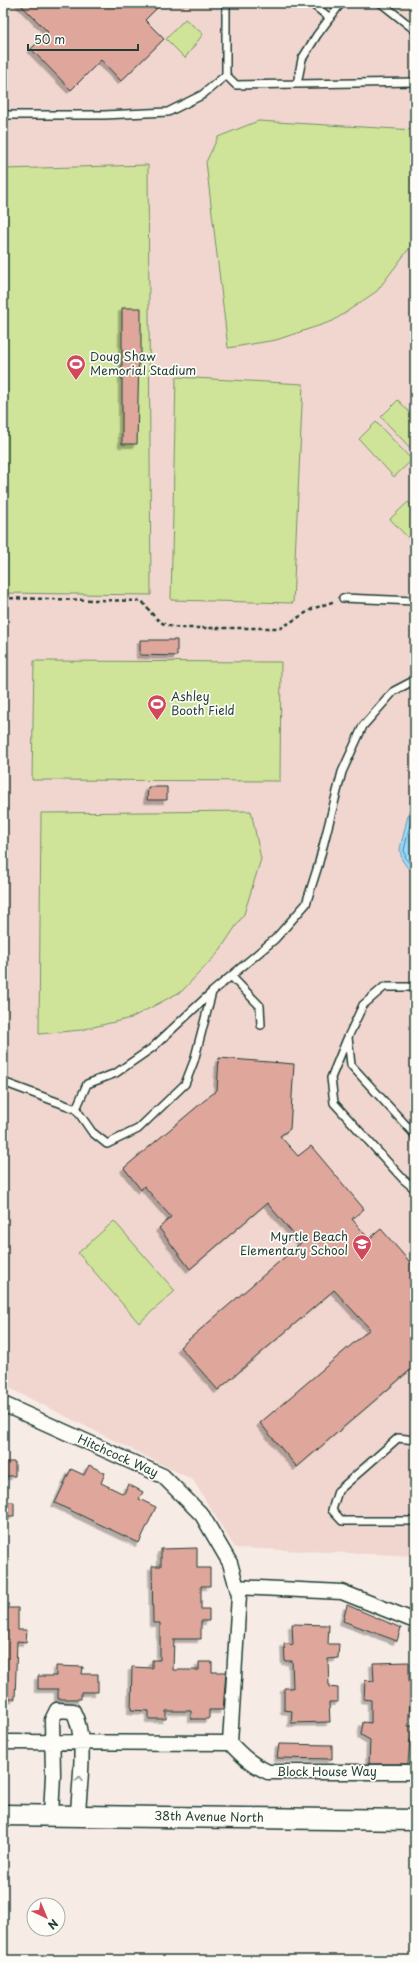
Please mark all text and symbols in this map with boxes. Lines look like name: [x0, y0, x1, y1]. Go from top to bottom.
scale bar: [28, 26, 138, 52]
text: 50 m: [34, 30, 65, 48]
place label: Doug Shaw Memorial Stadium: [90, 347, 196, 379]
sports icon: Doug Shaw Memorial Stadium: [65, 353, 87, 381]
place label: Ashley Booth Field: [171, 687, 235, 719]
sports icon: Ashley Booth Field: [146, 693, 168, 721]
place label: Myrtle Beach Elementary School: [240, 1227, 348, 1259]
school or university icon: Myrtle Beach Elementary School: [351, 1233, 373, 1261]
street label: Hitchcock Way: [75, 1429, 162, 1481]
street label: Block House Way: [277, 1762, 377, 1780]
one-way arrow: [75, 1776, 84, 1782]
street label: 38th Avenue North: [154, 1806, 264, 1826]
north arrow: [26, 1897, 66, 1937]
text: N: [44, 1915, 62, 1934]

